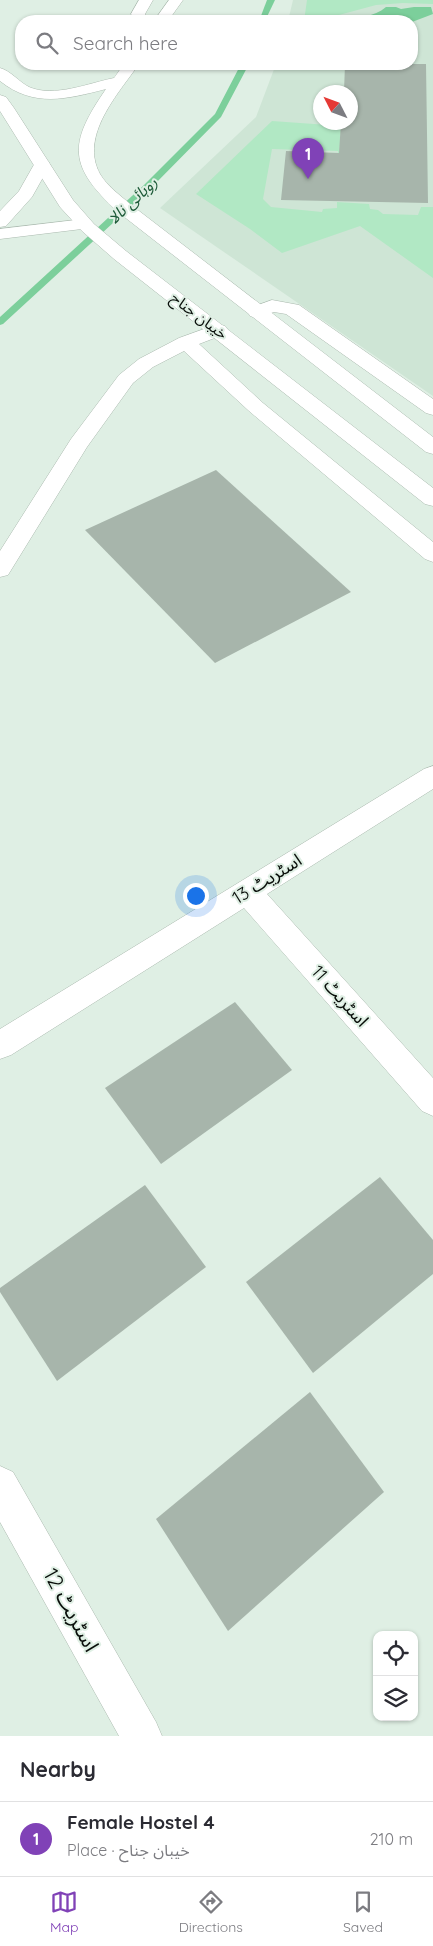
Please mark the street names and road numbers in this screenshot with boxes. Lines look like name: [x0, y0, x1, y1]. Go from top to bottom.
street label: خیبان جناح: [165, 288, 232, 346]
street label: اسٹریٹ 13: [228, 848, 306, 909]
street label: اسٹریٹ 11: [307, 960, 374, 1031]
street label: اسٹریٹ 12: [38, 1563, 105, 1656]

